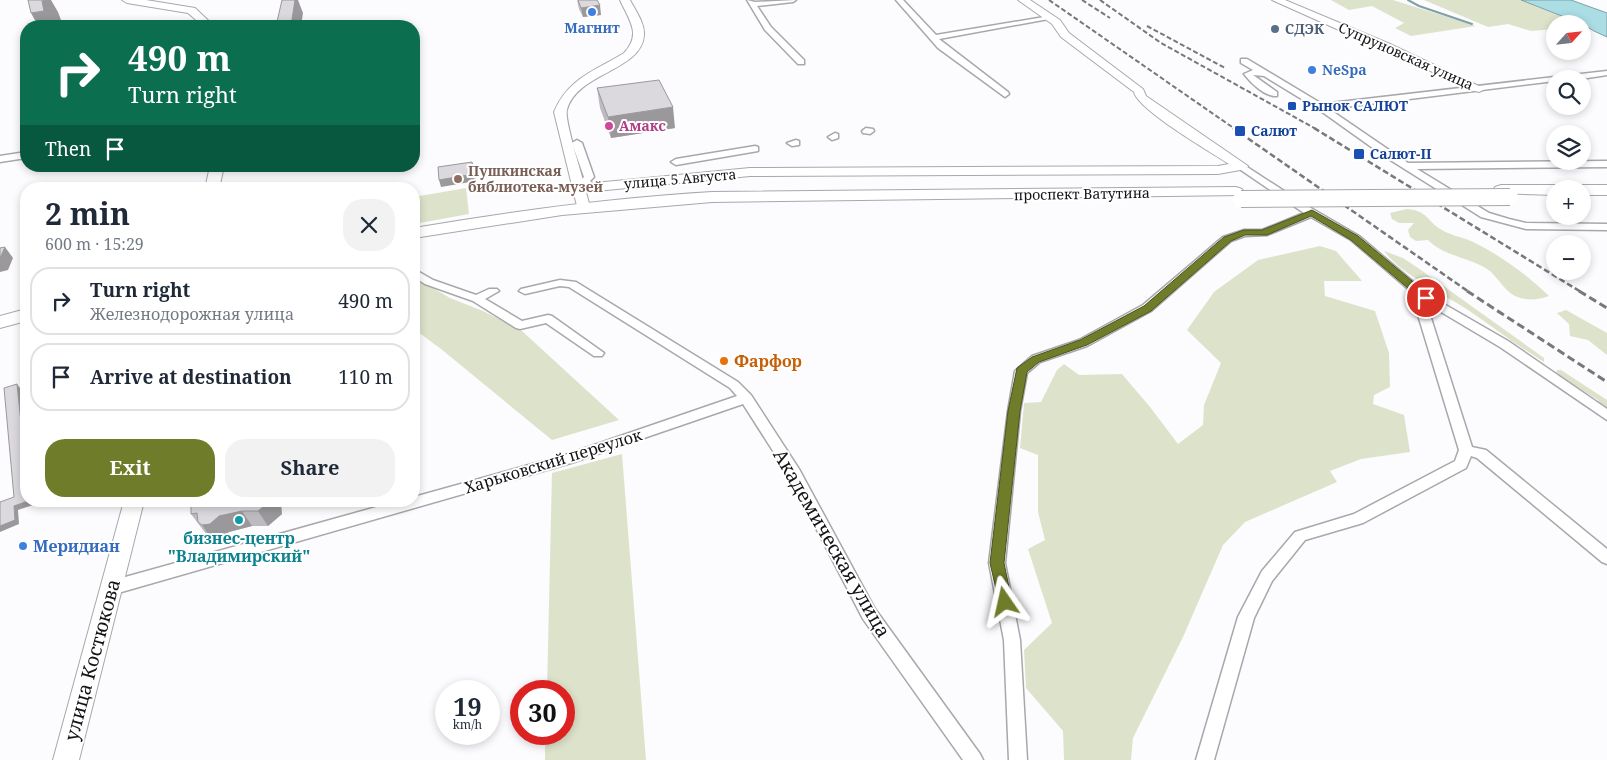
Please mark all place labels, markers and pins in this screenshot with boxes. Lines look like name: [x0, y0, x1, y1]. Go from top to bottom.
marker: Магнит: [586, 6, 598, 18]
place label: Магнит: [564, 18, 620, 37]
place label: СДЭК: [1285, 19, 1325, 38]
marker: СДЭК: [1269, 23, 1281, 35]
place label: NeSpa: [1322, 60, 1367, 79]
marker: NeSpa: [1306, 64, 1318, 76]
place label: Рынок САЛЮТ: [1302, 96, 1409, 115]
marker: Рынок САЛЮТ: [1286, 100, 1298, 112]
place label: Амакс: [619, 116, 666, 135]
marker: Амакс: [603, 120, 615, 132]
place label: Салют: [1251, 121, 1297, 140]
marker: Салют: [1233, 124, 1247, 138]
place label: Салют-II: [1370, 144, 1432, 163]
marker: Салют-II: [1352, 147, 1366, 161]
place label: Пушкинская библиотека-музей: [468, 161, 604, 196]
marker: Пушкинская библиотека-музей: [452, 173, 464, 185]
pin: [1405, 277, 1447, 319]
place label: Фарфор: [734, 350, 802, 372]
marker: Фарфор: [718, 355, 730, 367]
marker: бизнес-центр "Владимирский": [233, 514, 245, 526]
place label: бизнес-центр "Владимирский": [168, 527, 310, 567]
place label: Меридиан: [33, 535, 120, 557]
marker: Меридиан: [17, 540, 29, 552]

